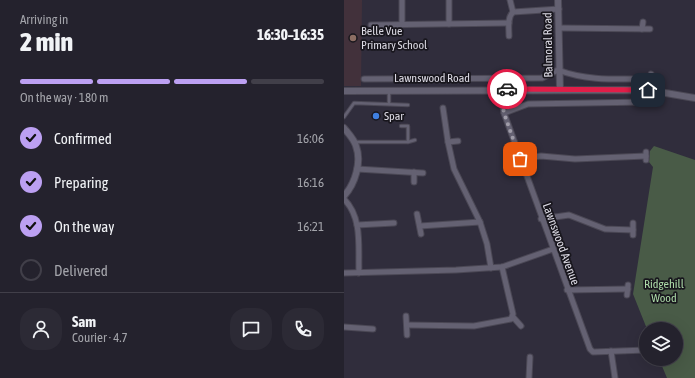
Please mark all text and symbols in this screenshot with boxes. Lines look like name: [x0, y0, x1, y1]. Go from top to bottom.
text: Arriving in: [20, 12, 68, 27]
street label: Balmoral Road: [540, 12, 556, 78]
place label: Belle Vue Primary School: [361, 24, 428, 52]
text: 16:30–16:35: [257, 26, 324, 43]
text: 2 min: [20, 27, 73, 57]
marker: Belle Vue Primary School: [348, 33, 358, 43]
courier: [487, 69, 527, 109]
street label: Lawnswood Road: [394, 71, 470, 85]
pin: [631, 73, 665, 107]
icon: car: [496, 78, 518, 100]
icon: home: [637, 79, 659, 101]
text: On the way · 180 m: [20, 90, 108, 105]
place label: Spar: [384, 109, 404, 123]
marker: Spar: [371, 111, 381, 121]
icon: check: [20, 127, 42, 149]
text: Confirmed: [54, 130, 112, 147]
text: 16:06: [297, 131, 324, 146]
pin: [503, 142, 537, 176]
icon: bag: [509, 148, 531, 170]
icon: check: [20, 171, 42, 193]
text: Preparing: [54, 174, 108, 191]
text: 16:16: [297, 175, 324, 190]
street label: Lawnswood Avenue: [540, 201, 582, 287]
icon: check: [20, 215, 42, 237]
text: On the way: [54, 218, 115, 235]
text: 16:21: [297, 219, 324, 234]
text: Delivered: [54, 262, 108, 279]
park label: Ridgehill Wood: [644, 277, 685, 305]
button: person: [20, 308, 62, 350]
button: chat: [230, 308, 272, 350]
button: phone: [282, 308, 324, 350]
text: Sam: [72, 313, 96, 330]
map controls: [639, 322, 683, 366]
button: layers: [639, 322, 683, 366]
text: Courier · 4.7: [72, 330, 128, 345]

